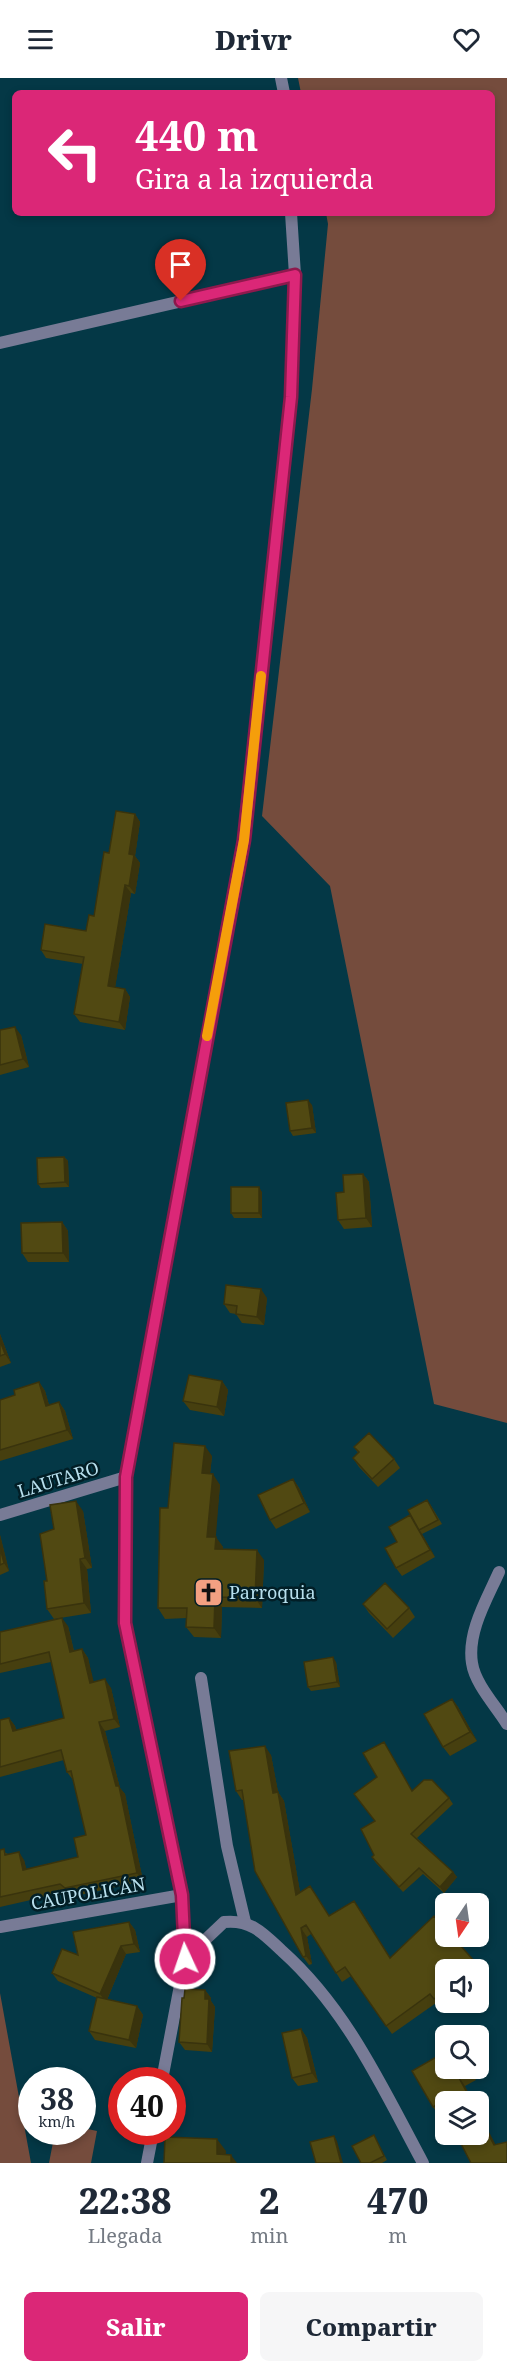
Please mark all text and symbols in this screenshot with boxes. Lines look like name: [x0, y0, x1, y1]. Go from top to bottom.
text: Drivr: [215, 21, 292, 58]
icon: menu: [24, 23, 57, 56]
icon: heart: [450, 23, 483, 56]
text: 440 m: [135, 106, 259, 163]
icon: left: [36, 114, 114, 192]
text: Gira a la izquierda: [135, 160, 374, 197]
pin: [155, 239, 206, 301]
icon: arrive: [164, 248, 197, 281]
street label: LAUTARO: [14, 1455, 102, 1503]
church icon: Parroquia: [192, 1576, 224, 1608]
place label: Parroquia: [229, 1580, 316, 1604]
street label: CAUPOLICÁN: [29, 1871, 147, 1915]
north arrow: [435, 1893, 489, 1947]
map controls: [435, 1893, 489, 2145]
position arrow: [153, 1927, 217, 1991]
button: sound: [435, 1959, 489, 2013]
button: search: [435, 2025, 489, 2079]
speed limit sign: 40: [108, 2067, 186, 2145]
text: 38: [40, 2078, 74, 2119]
button: layers: [435, 2091, 489, 2145]
text: km/h: [39, 2111, 75, 2131]
text: 22:38: [79, 2176, 172, 2225]
text: 2: [259, 2176, 280, 2225]
text: 470: [367, 2176, 428, 2225]
text: Llegada: [88, 2222, 163, 2249]
text: min: [250, 2222, 288, 2249]
text: m: [388, 2222, 407, 2249]
button: Salir: [24, 2292, 248, 2361]
button: Compartir: [260, 2292, 483, 2361]

